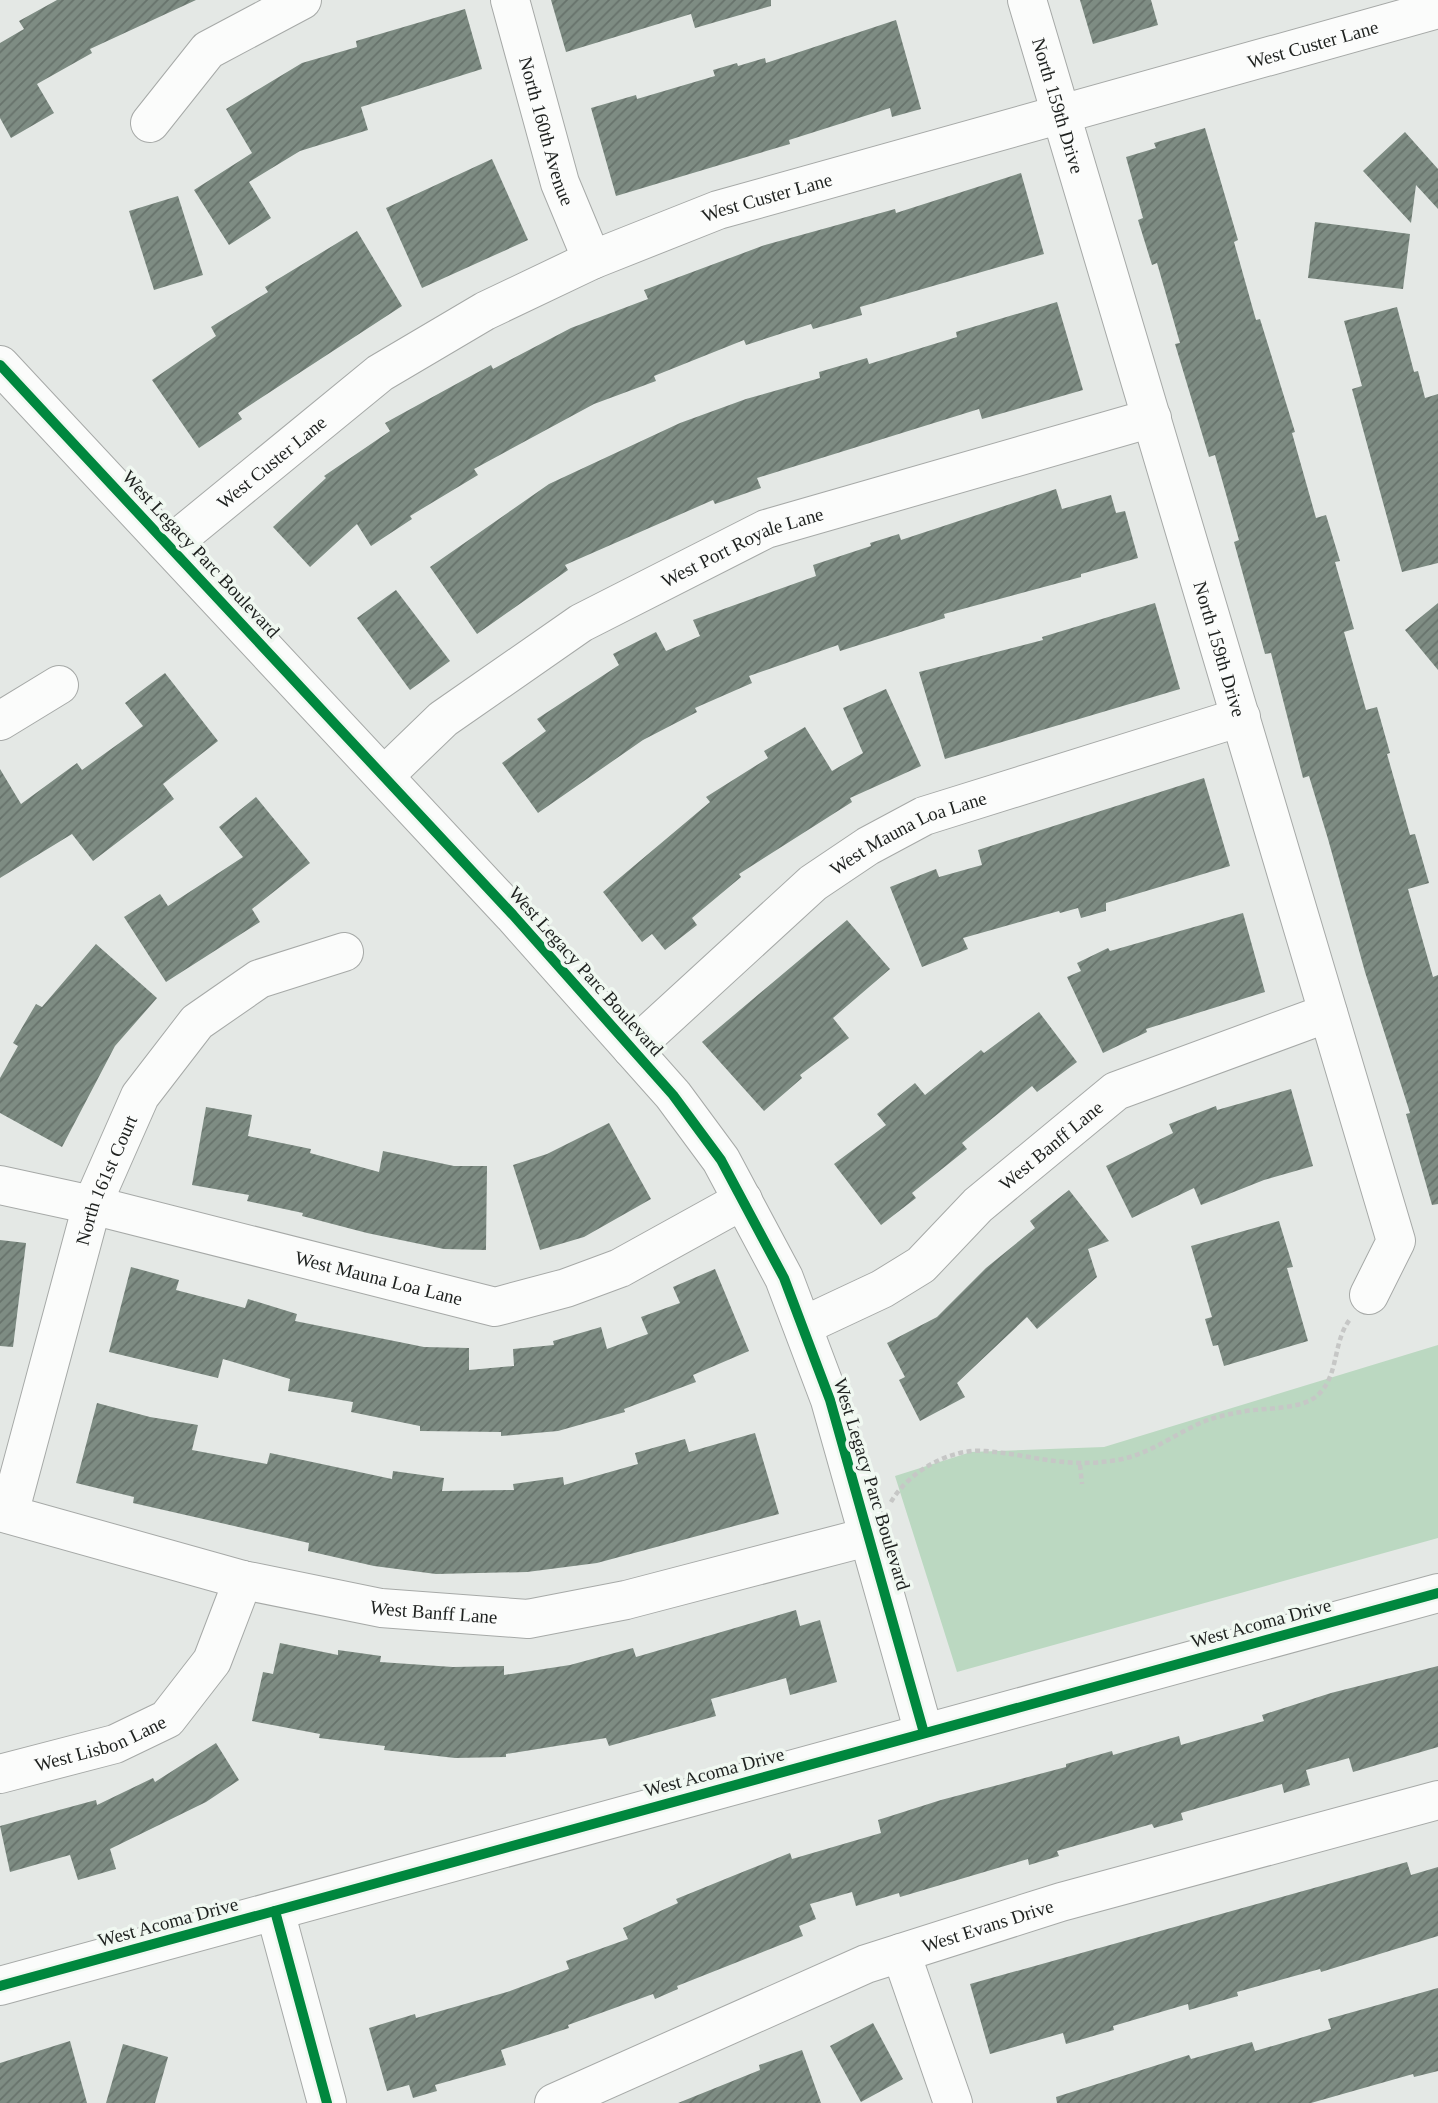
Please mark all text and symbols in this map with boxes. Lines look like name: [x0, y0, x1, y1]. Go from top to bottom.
street label: West Custer Lane: [1245, 16, 1380, 72]
street label: North 159th Drive: [1028, 35, 1088, 176]
street label: North 160th Avenue: [515, 54, 579, 208]
street label: West Custer Lane: [698, 168, 834, 226]
street label: West Custer Lane: [213, 411, 330, 513]
street label: West Legacy Parc Boulevard: [118, 466, 284, 642]
street label: West Port Royale Lane: [658, 503, 826, 591]
street label: North 159th Drive: [1190, 579, 1250, 719]
street label: West Mauna Loa Lane: [826, 787, 989, 879]
street label: West Legacy Parc Boulevard: [504, 882, 668, 1060]
street label: West Banff Lane: [995, 1096, 1107, 1194]
street label: North 161st Court: [71, 1111, 141, 1247]
street label: West Mauna Loa Lane: [293, 1246, 465, 1309]
street label: West Legacy Parc Boulevard: [830, 1375, 914, 1593]
street label: West Acoma Drive: [1189, 1594, 1333, 1652]
street label: West Banff Lane: [368, 1595, 498, 1627]
street label: West Lisbon Lane: [32, 1711, 169, 1775]
street label: West Acoma Drive: [642, 1743, 786, 1801]
street label: West Acoma Drive: [96, 1893, 240, 1951]
street label: West Evans Drive: [919, 1895, 1056, 1956]

